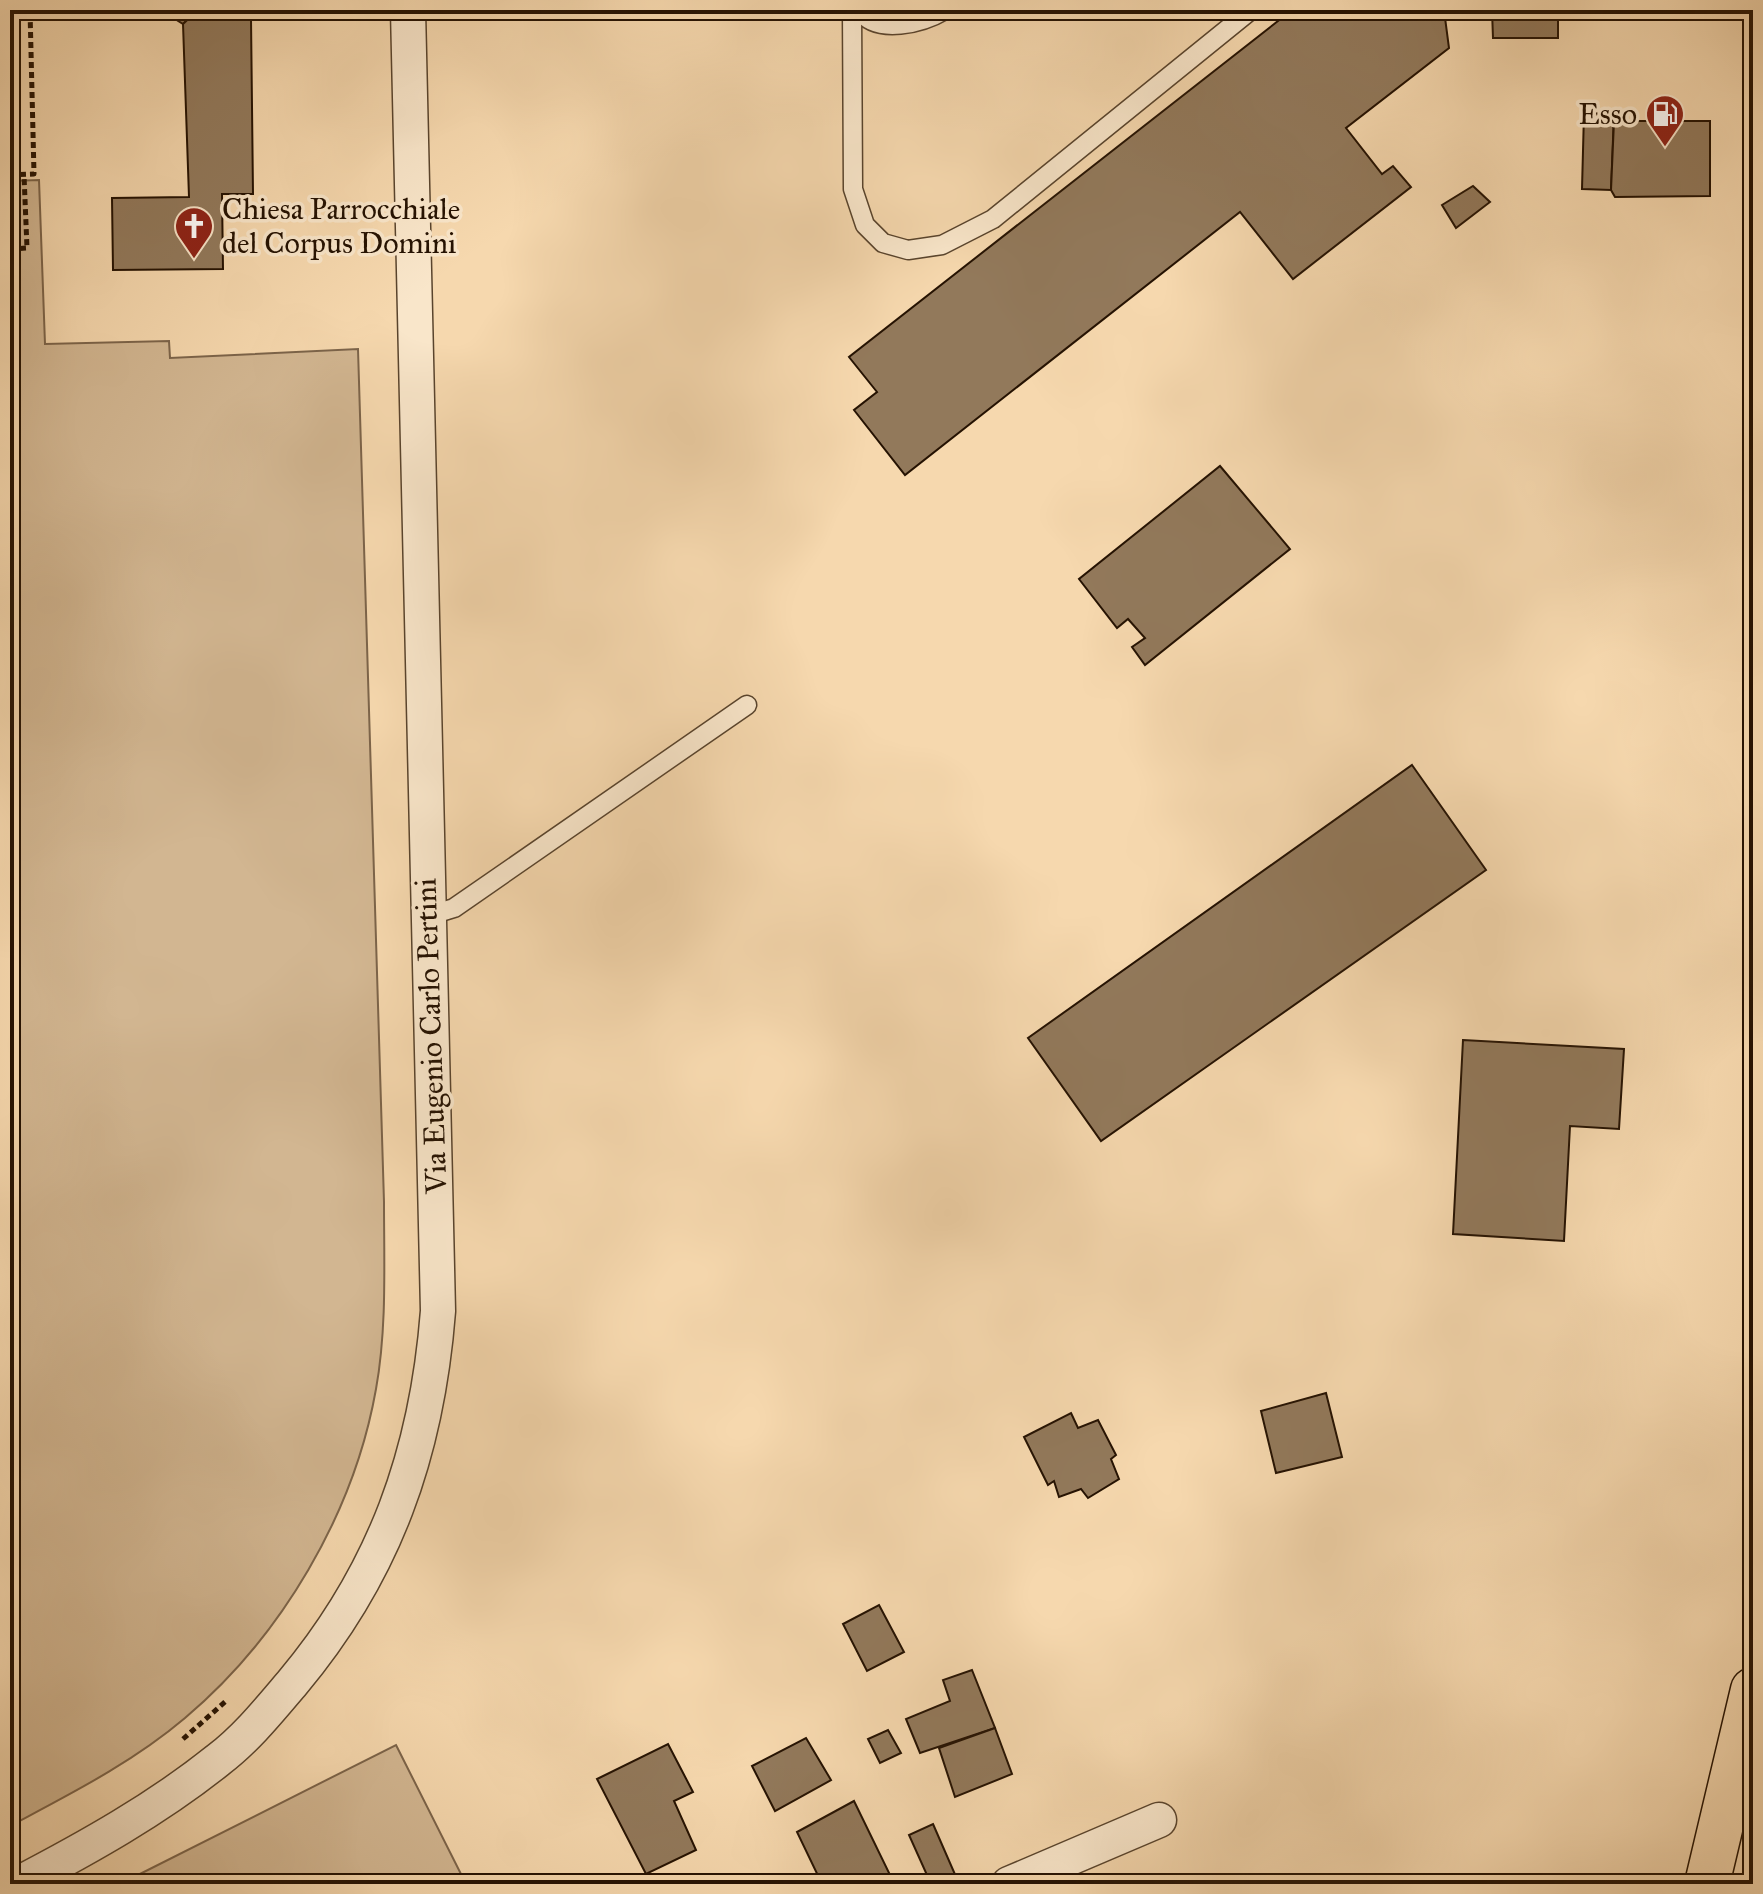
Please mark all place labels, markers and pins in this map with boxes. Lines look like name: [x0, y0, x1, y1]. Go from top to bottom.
fuel station icon: Esso: [1644, 93, 1686, 148]
place label: Esso: [1578, 96, 1637, 132]
place label: Chiesa Parrocchiale del Corpus Domini: [222, 191, 460, 261]
church icon: Chiesa Parrocchiale del Corpus Domini: [173, 205, 215, 260]

